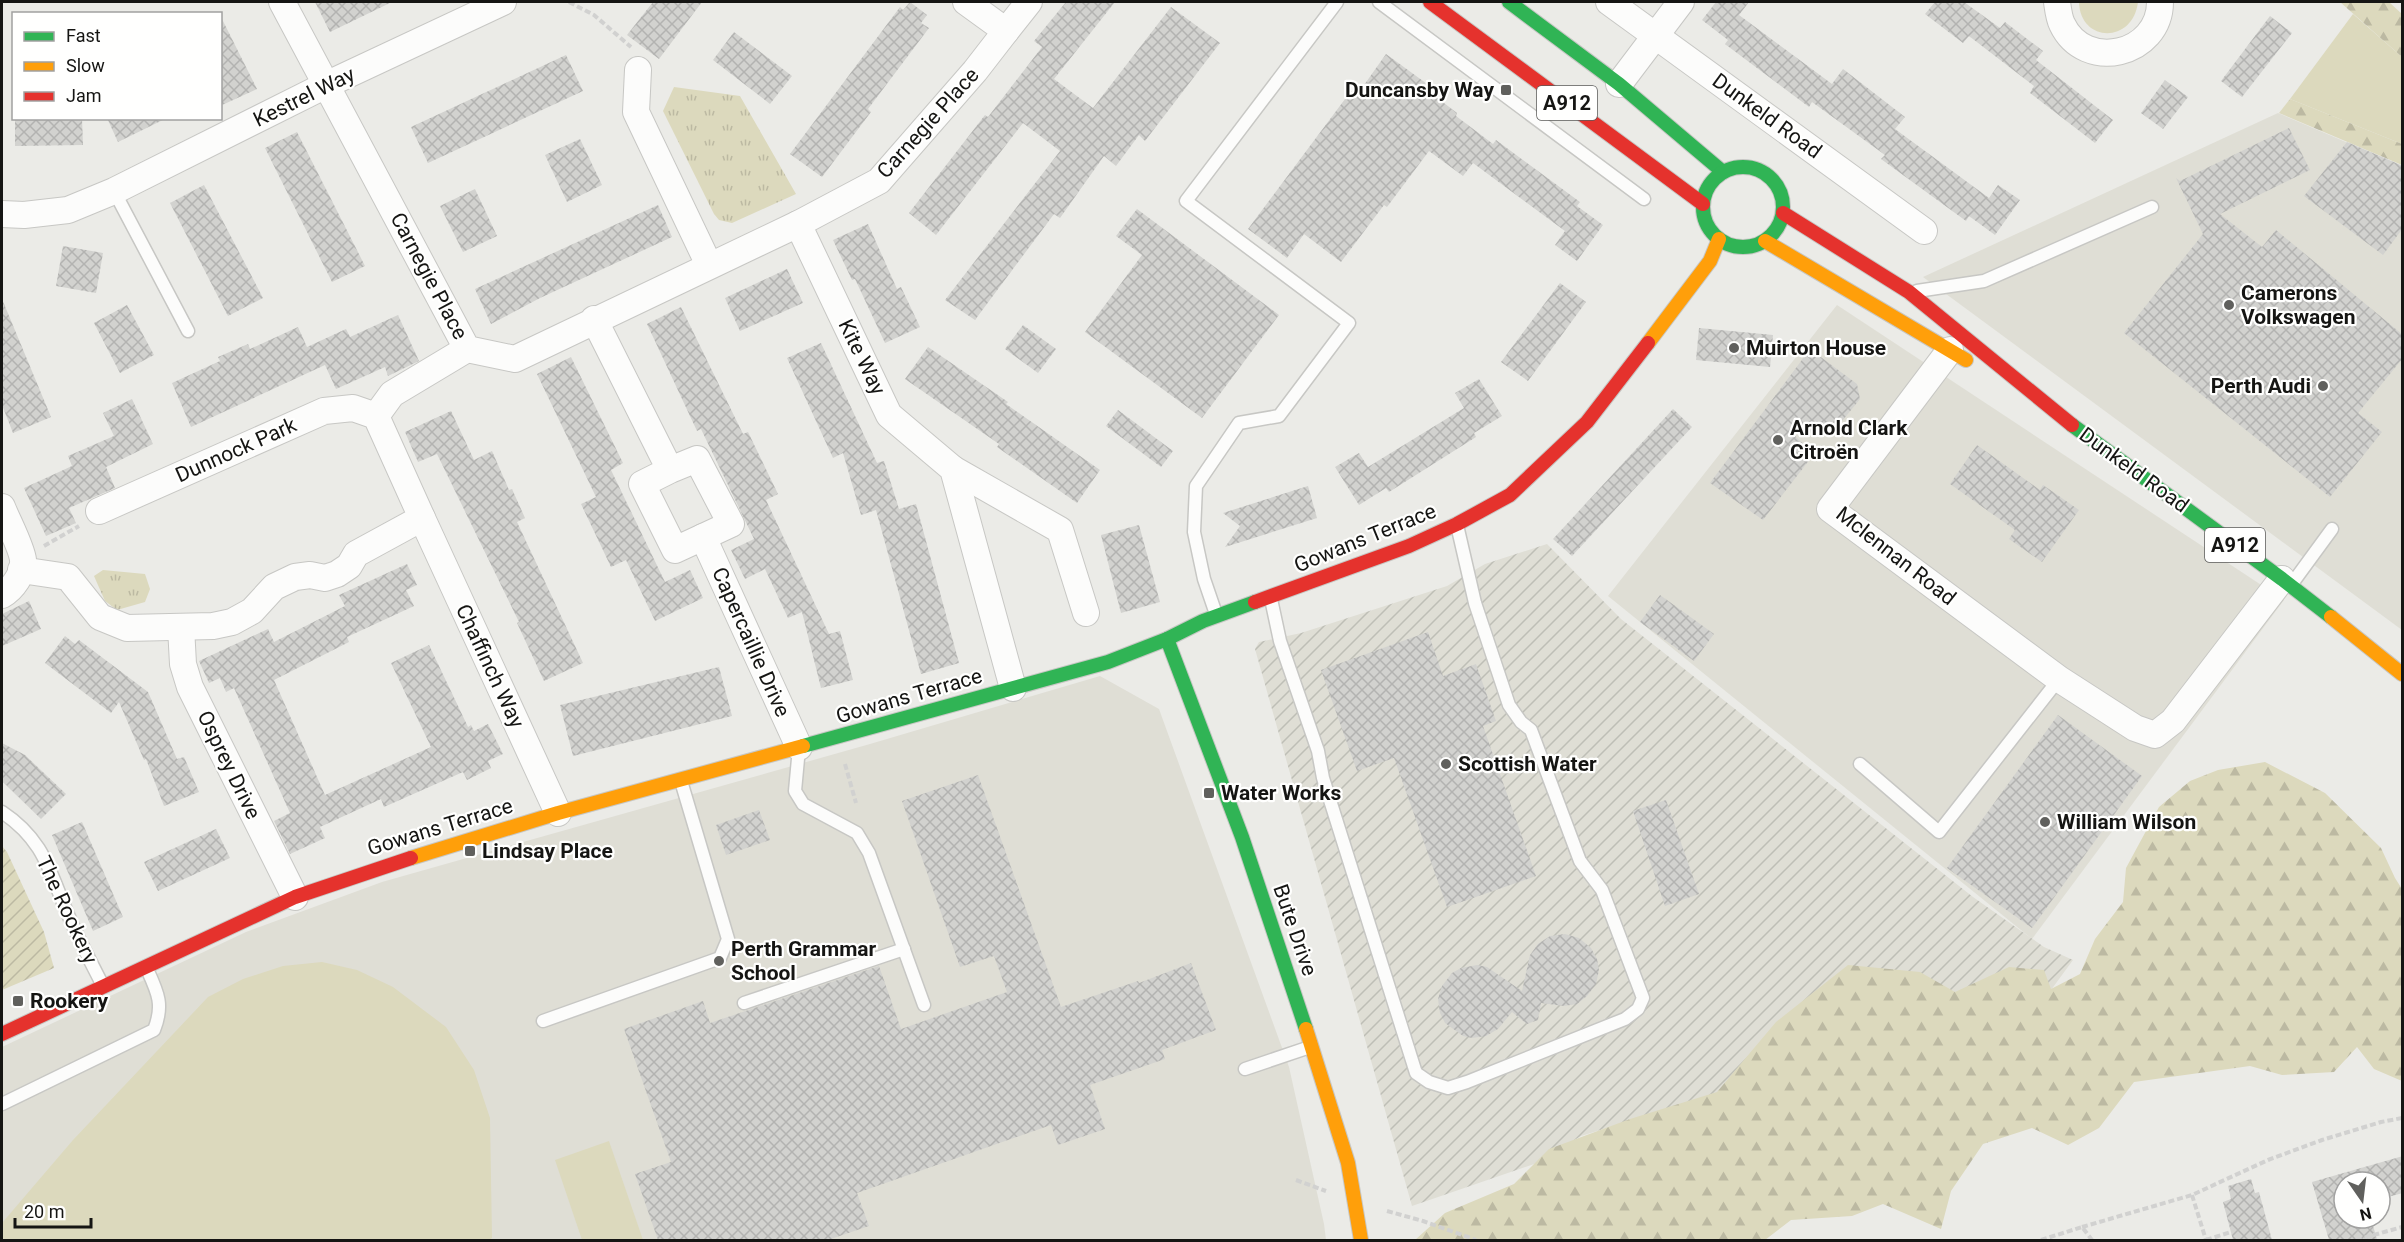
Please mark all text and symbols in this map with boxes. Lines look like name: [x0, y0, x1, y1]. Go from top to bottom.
legend: [12, 12, 222, 120]
text: Fast: [66, 25, 101, 46]
text: Slow: [66, 55, 105, 76]
street label: Kestrel Way: [249, 62, 359, 132]
street label: Carnegie Place: [872, 63, 984, 183]
street label: Dunkeld Road: [1708, 68, 1826, 164]
place label: Duncansby Way: [1345, 78, 1494, 102]
marker: Duncansby Way: [1499, 83, 1513, 97]
text: Jam: [66, 85, 102, 106]
road number: A912: [1537, 86, 1597, 120]
street label: Carnegie Place: [386, 209, 472, 343]
place label: Camerons Volkswagen: [2241, 281, 2355, 329]
marker: Camerons Volkswagen: [2222, 298, 2236, 312]
street label: Kite Way: [833, 315, 891, 399]
place label: Muirton House: [1746, 336, 1886, 360]
marker: Muirton House: [1727, 341, 1741, 355]
place label: Perth Audi: [2211, 374, 2311, 398]
marker: Perth Audi: [2316, 379, 2330, 393]
street label: Dunnock Park: [172, 413, 300, 487]
place label: Arnold Clark Citroën: [1790, 416, 1908, 464]
street label: Dunkeld Road: [2075, 422, 2193, 518]
marker: Arnold Clark Citroën: [1771, 433, 1785, 447]
street label: Gowans Terrace: [1291, 499, 1439, 577]
street label: Mclennan Road: [1831, 502, 1961, 610]
road number: A912: [2205, 528, 2265, 562]
street label: Capercaillie Drive: [707, 563, 795, 721]
street label: Chaffinch Way: [451, 600, 529, 732]
street label: Gowans Terrace: [833, 664, 985, 728]
street label: Osprey Drive: [192, 707, 266, 823]
place label: Scottish Water: [1458, 752, 1597, 776]
marker: Scottish Water: [1439, 757, 1453, 771]
place label: Water Works: [1221, 781, 1341, 805]
marker: Water Works: [1202, 786, 1216, 800]
street label: Gowans Terrace: [364, 793, 516, 861]
place label: William Wilson: [2057, 810, 2196, 834]
marker: William Wilson: [2038, 815, 2052, 829]
place label: Lindsay Place: [482, 839, 613, 863]
marker: Lindsay Place: [463, 844, 477, 858]
street label: The Rookery: [32, 852, 102, 968]
street label: Bute Drive: [1268, 881, 1322, 979]
place label: Perth Grammar School: [731, 937, 877, 985]
marker: Perth Grammar School: [712, 954, 726, 968]
place label: Rookery: [30, 989, 108, 1013]
marker: Rookery: [11, 994, 25, 1008]
north arrow: [2332, 1170, 2392, 1230]
scale bar: [15, 1191, 92, 1229]
text: 20 m: [24, 1201, 64, 1222]
text: N: [2358, 1203, 2373, 1225]

